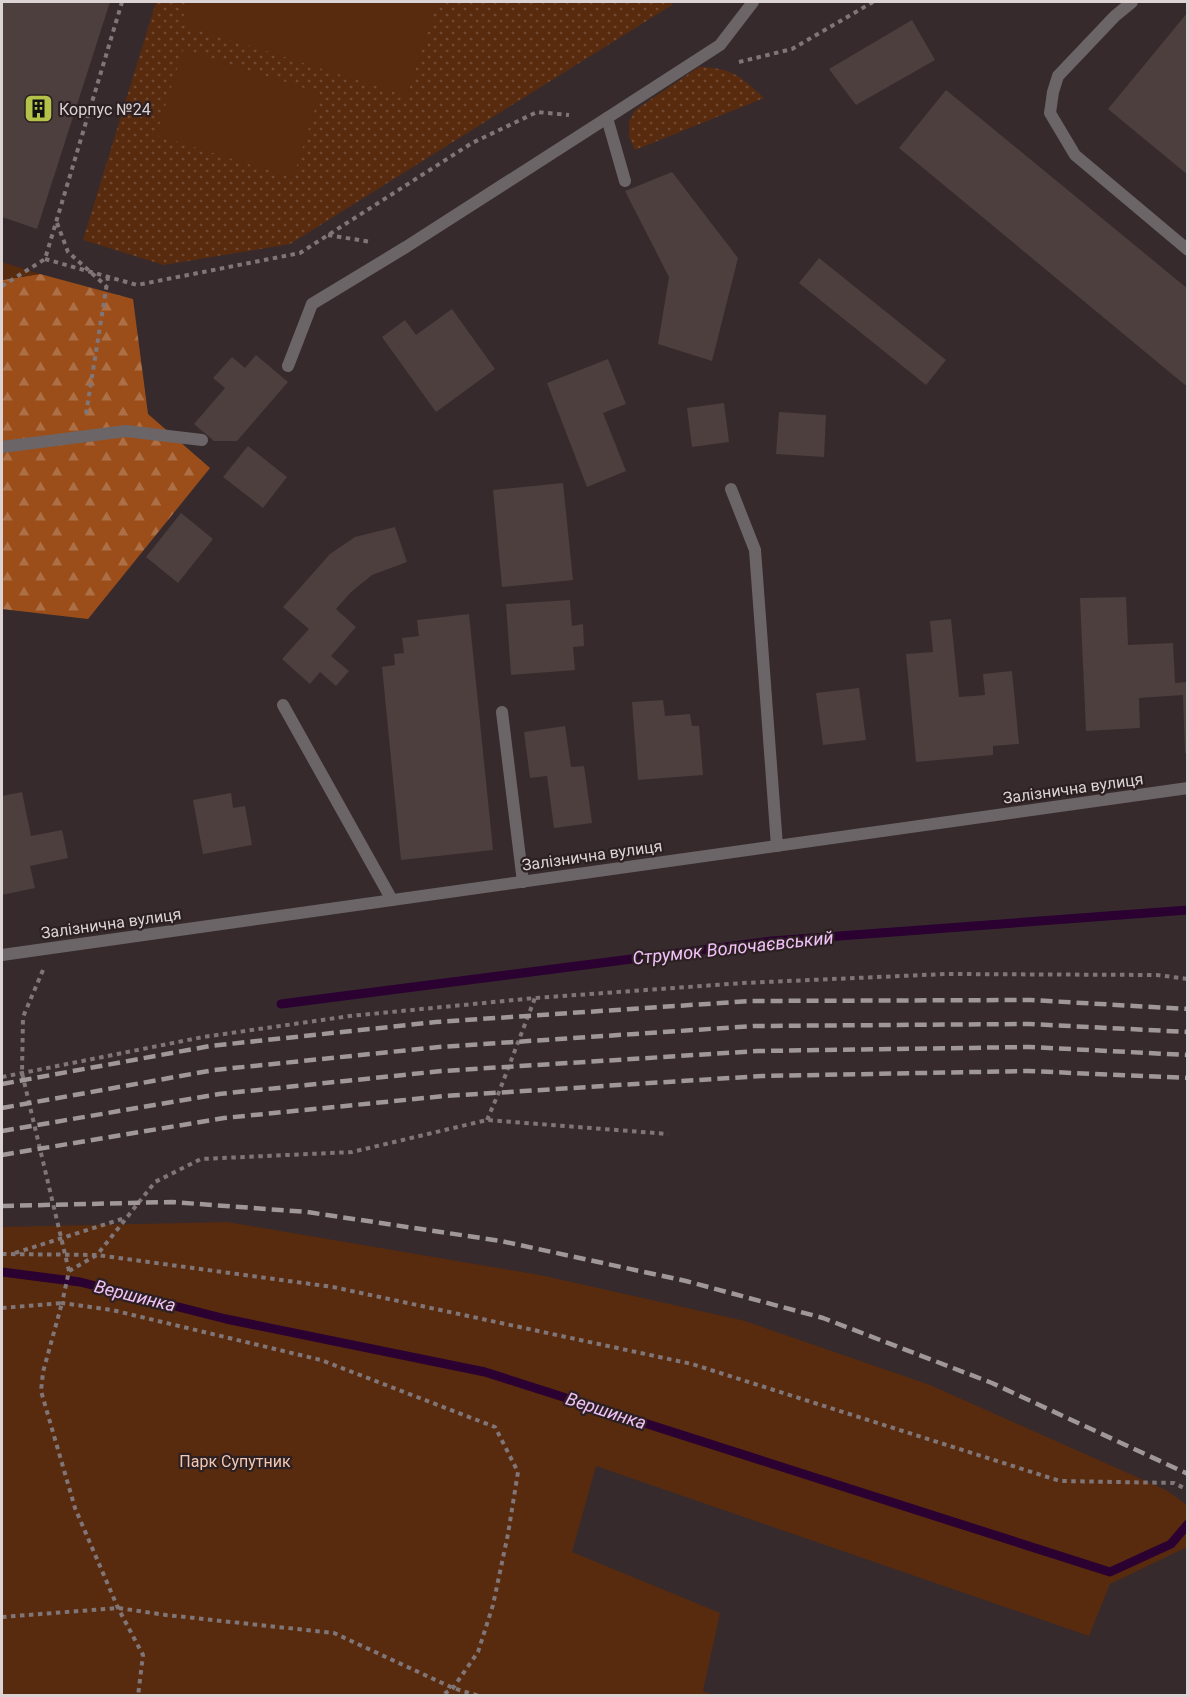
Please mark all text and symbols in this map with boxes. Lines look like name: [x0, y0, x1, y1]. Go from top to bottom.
building icon: Корпус №24: [22, 93, 54, 125]
place label: Корпус №24: [59, 100, 151, 119]
street label: Залізнична вулиця: [1002, 769, 1145, 808]
street label: Залізнична вулиця: [521, 836, 664, 875]
street label: Залізнична вулиця: [40, 904, 183, 943]
water label: Струмок Волочаєвський: [631, 927, 834, 968]
water label: Вершинка: [92, 1275, 178, 1316]
water label: Вершинка: [563, 1388, 649, 1433]
park label: Парк Супутник: [179, 1452, 291, 1471]

